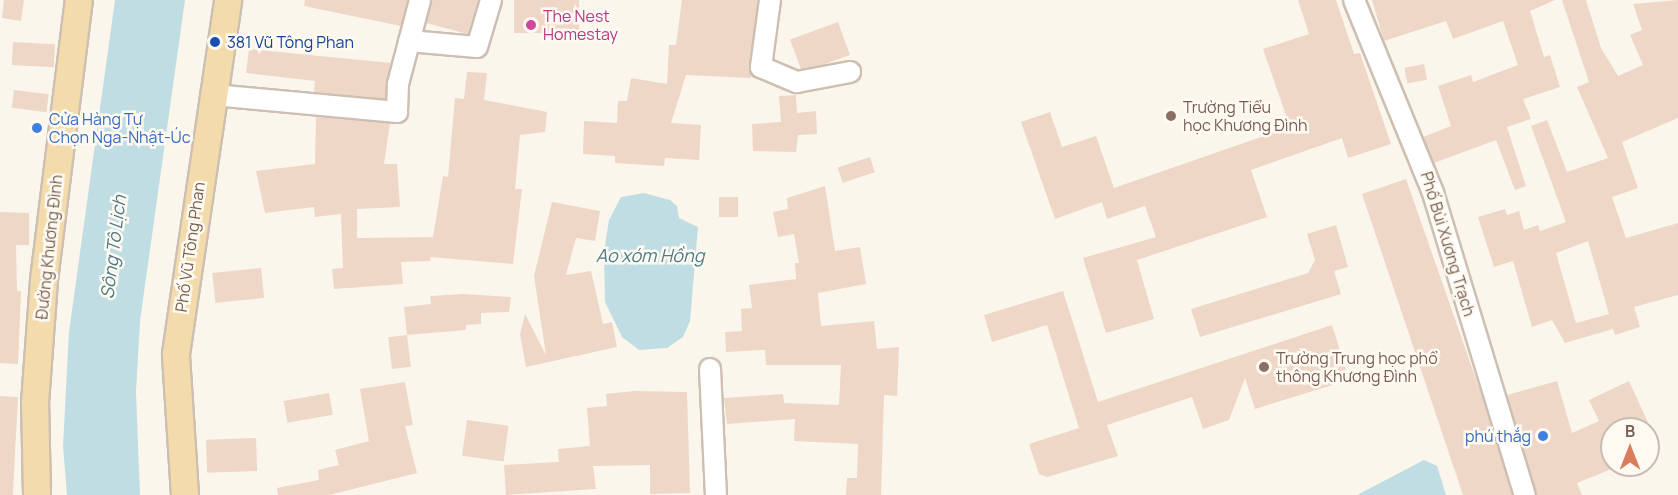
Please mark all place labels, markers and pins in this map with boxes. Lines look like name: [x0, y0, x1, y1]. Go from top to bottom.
place label: The Nest Homestay: [543, 6, 618, 44]
marker: The Nest Homestay: [524, 18, 538, 32]
place label: 381 Vũ Tông Phan: [227, 32, 354, 52]
marker: 381 Vũ Tông Phan: [208, 35, 222, 49]
place label: Trường Tiểu học Khương Đình: [1183, 97, 1308, 135]
place label: Cửa Hàng Tự Chọn Nga-Nhật-Úc: [49, 109, 191, 147]
marker: Trường Tiểu học Khương Đình: [1164, 109, 1178, 123]
marker: Cửa Hàng Tự Chọn Nga-Nhật-Úc: [30, 121, 44, 135]
place label: Trường Trung học phổ thông Khương Đình: [1276, 348, 1438, 386]
marker: Trường Trung học phổ thông Khương Đình: [1257, 360, 1271, 374]
place label: phú thắg: [1465, 426, 1531, 446]
marker: phú thắg: [1536, 429, 1550, 443]

